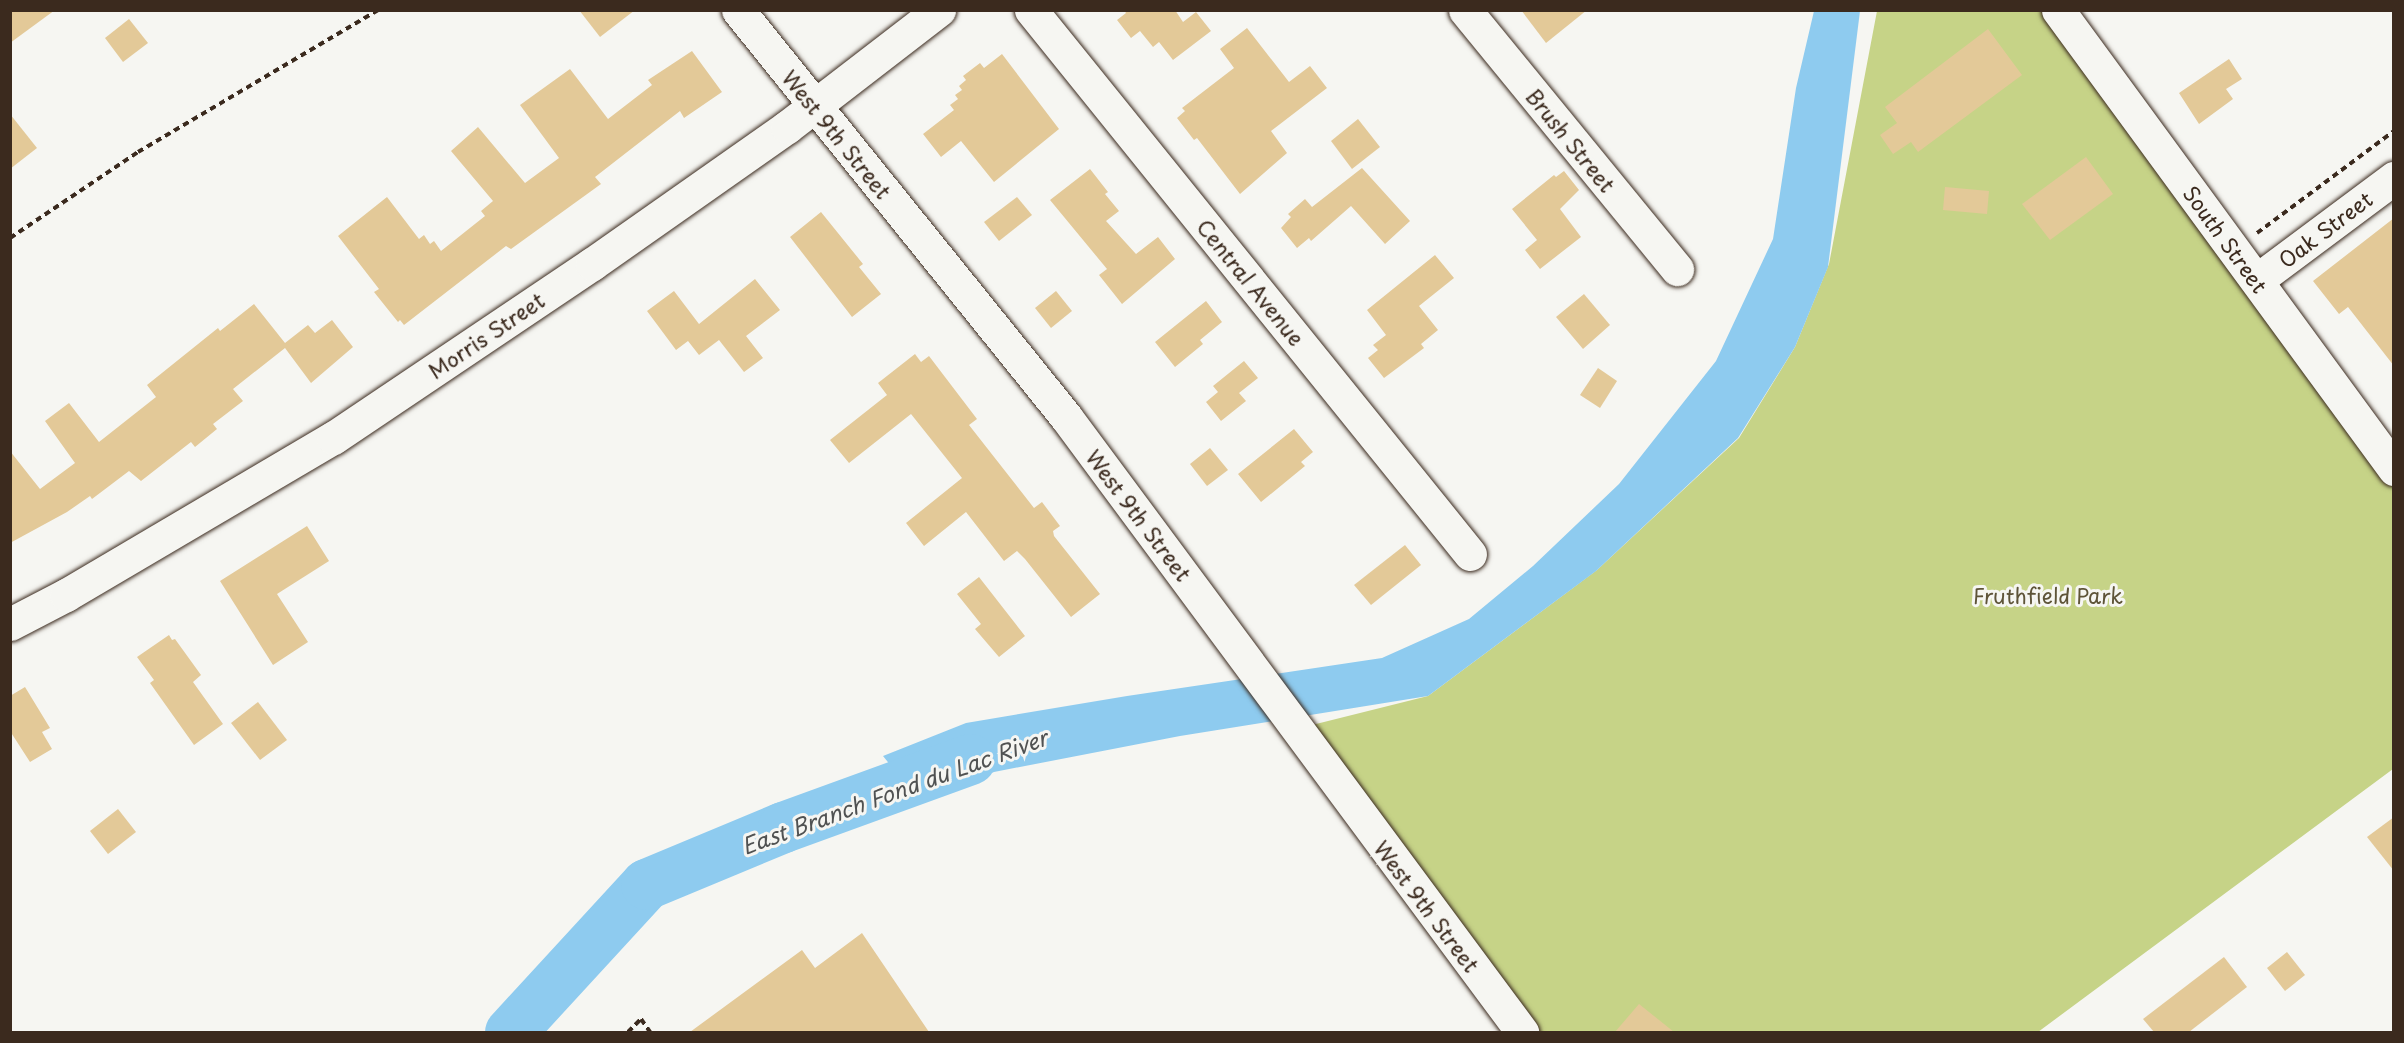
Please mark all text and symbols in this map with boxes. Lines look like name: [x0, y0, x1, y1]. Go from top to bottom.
street label: West 9th Street: [777, 64, 897, 204]
street label: Brush Street: [1521, 83, 1621, 197]
street label: South Street: [2178, 180, 2274, 298]
street label: Oak Street: [2273, 185, 2377, 273]
street label: Central Avenue: [1192, 214, 1310, 350]
street label: Morris Street: [423, 287, 549, 383]
street label: West 9th Street: [1081, 444, 1197, 586]
park label: Fruthfield Park: [1972, 582, 2124, 608]
water label: East Branch Fond du Lac River: [738, 723, 1050, 859]
street label: West 9th Street: [1369, 835, 1485, 977]

